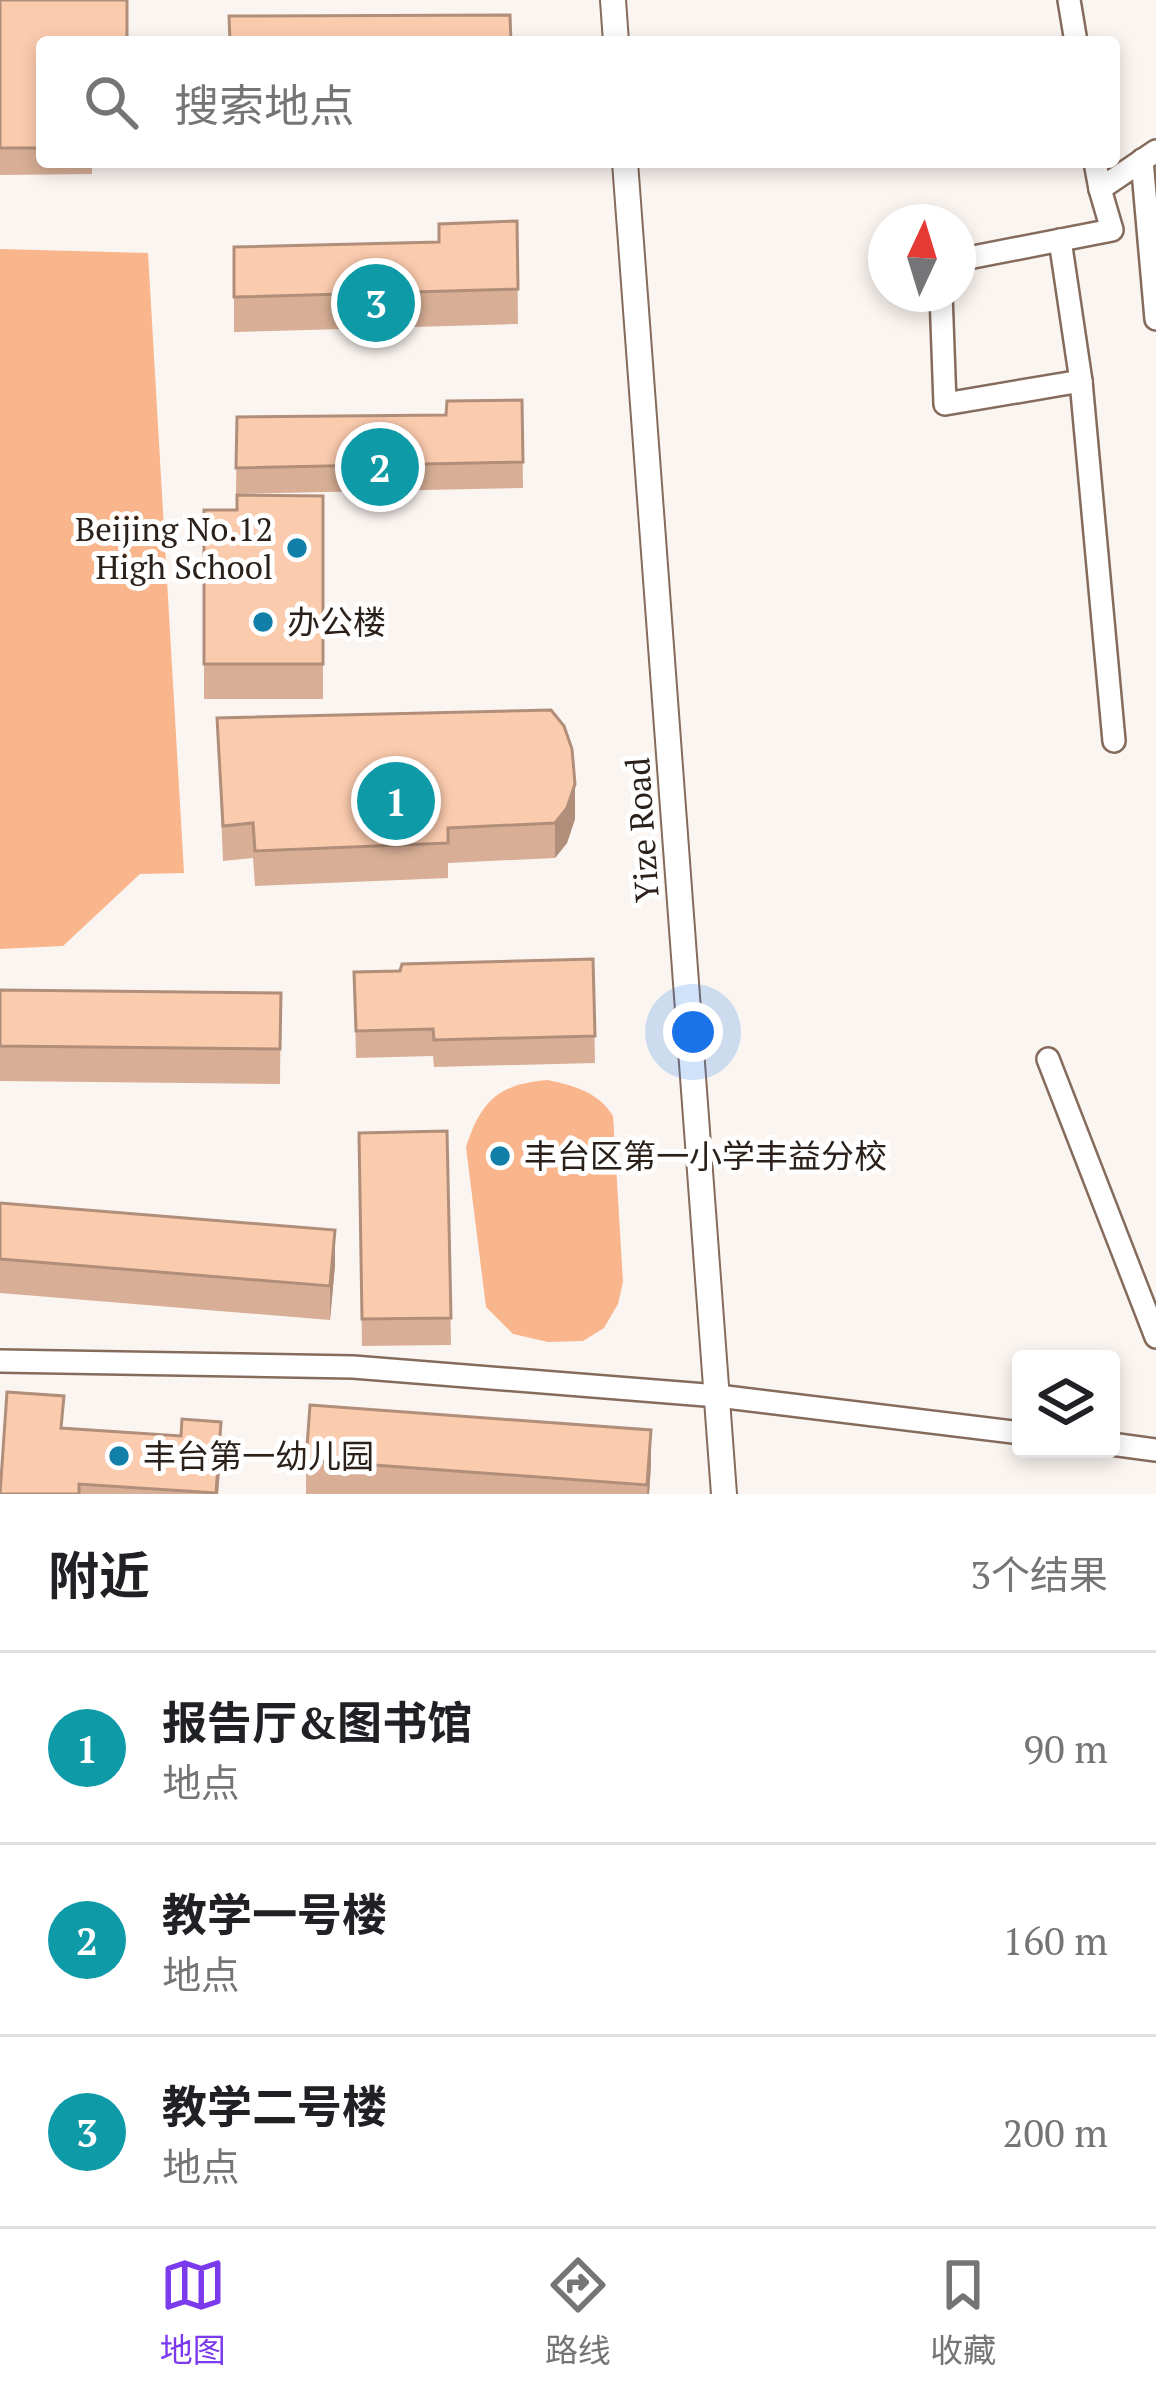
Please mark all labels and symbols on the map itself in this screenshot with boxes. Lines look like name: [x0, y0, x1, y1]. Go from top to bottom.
north arrow: [868, 204, 976, 312]
pin: 3: [337, 258, 415, 348]
pin: 2: [341, 422, 419, 512]
place label: Beijing No.12 High School: [75, 507, 273, 588]
marker: Beijing No.12 High School: [284, 535, 310, 561]
place label: 办公楼: [287, 600, 386, 643]
marker: 办公楼: [250, 609, 276, 635]
pin: 1: [357, 756, 435, 846]
street label: Yize Road: [615, 756, 668, 904]
your location: [663, 1002, 723, 1062]
place label: 丰台区第一小学丰益分校: [524, 1134, 887, 1177]
marker: 丰台区第一小学丰益分校: [487, 1143, 513, 1169]
place label: 丰台第一幼儿园: [143, 1434, 374, 1477]
marker: 丰台第一幼儿园: [106, 1443, 132, 1469]

